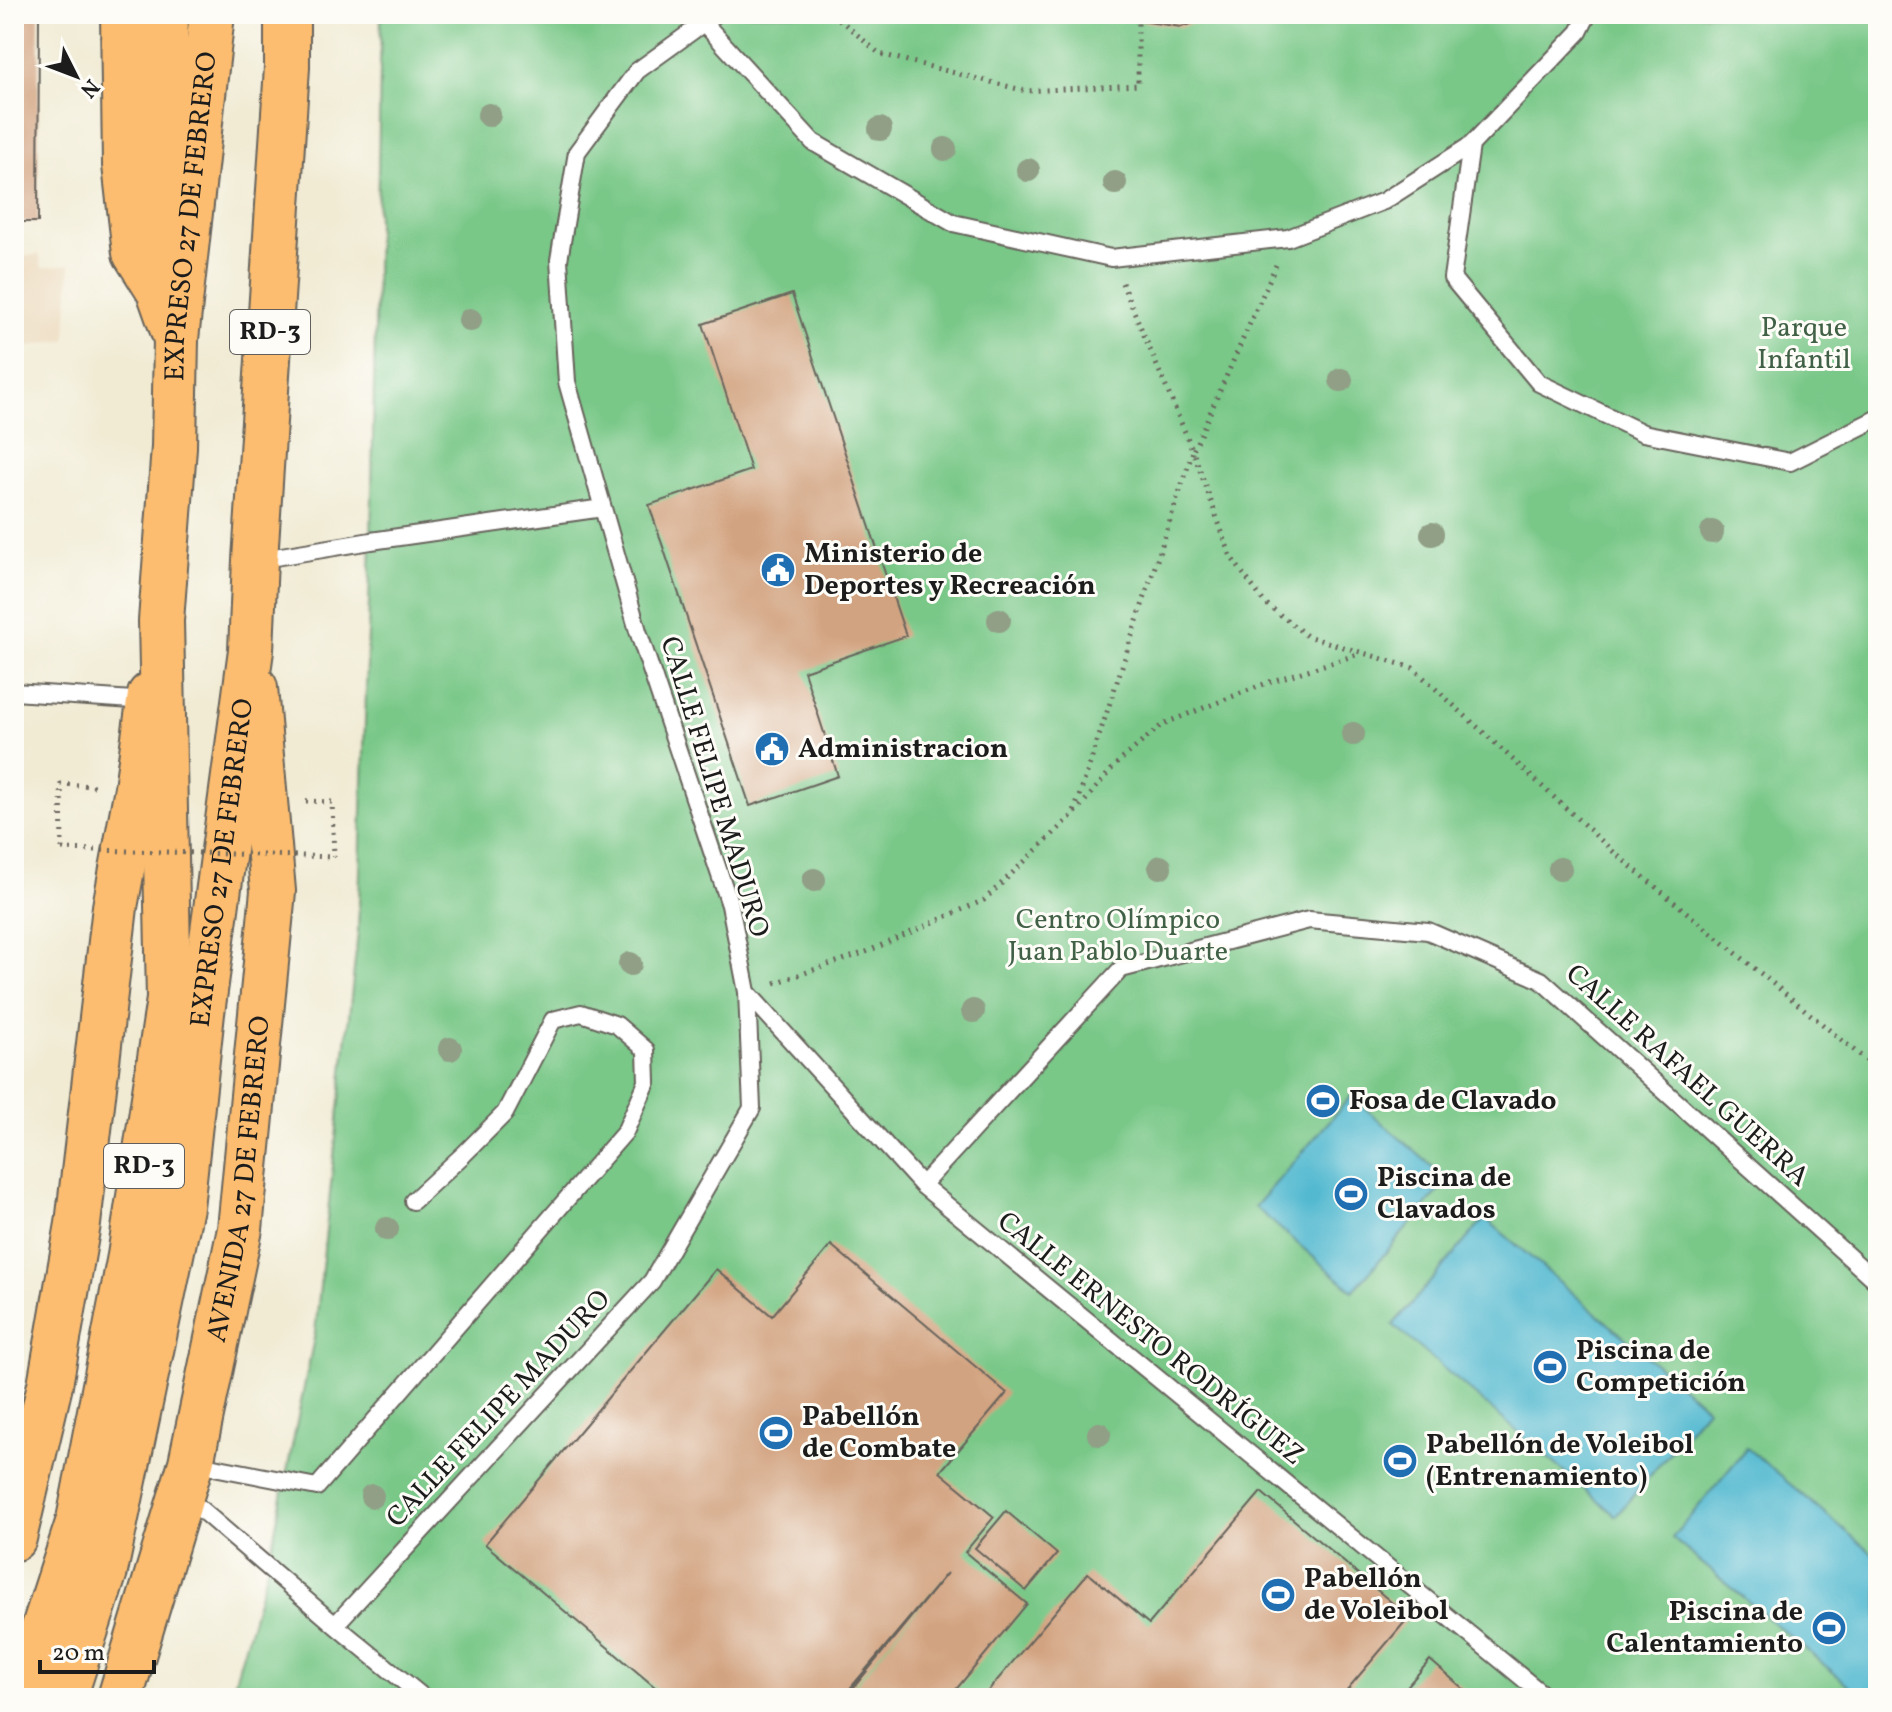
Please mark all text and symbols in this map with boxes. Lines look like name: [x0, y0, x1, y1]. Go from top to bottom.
north arrow: [36, 36, 116, 116]
street label: EXPRESO 27 DE FEBRERO: [156, 50, 227, 382]
text: N: [72, 71, 106, 104]
park label: Parque Infantil: [1757, 309, 1851, 380]
road number: RD-3: [230, 310, 310, 354]
place label: Ministerio de Deportes y Recreación: [804, 535, 1096, 606]
public building icon: Ministerio de Deportes y Recreación: [759, 551, 797, 589]
street label: CALLE FELIPE MADURO: [650, 632, 778, 942]
street label: EXPRESO 27 DE FEBRERO: [181, 696, 264, 1029]
public building icon: Administracion: [753, 730, 791, 768]
place label: Administracion: [798, 730, 1008, 769]
park label: Centro Olímpico Juan Pablo Duarte: [1008, 901, 1228, 972]
street label: CALLE RAFAEL GUERRA: [1556, 956, 1818, 1196]
street label: AVENIDA 27 DE FEBRERO: [197, 1014, 280, 1346]
sports icon: Fosa de Clavado: [1304, 1082, 1342, 1120]
place label: Fosa de Clavado: [1349, 1082, 1557, 1121]
road number: RD-3: [104, 1144, 184, 1188]
place label: Piscina de Clavados: [1377, 1159, 1511, 1230]
sports icon: Piscina de Clavados: [1332, 1175, 1370, 1213]
street label: CALLE ERNESTO RODRÍGUEZ: [988, 1203, 1312, 1475]
street label: CALLE FELIPE MADURO: [378, 1281, 620, 1537]
place label: Piscina de Competición: [1576, 1332, 1746, 1403]
sports icon: Piscina de Competición: [1531, 1348, 1569, 1386]
place label: Pabellón de Combate: [802, 1398, 956, 1469]
sports icon: Pabellón de Combate: [757, 1414, 795, 1452]
place label: Pabellón de Voleibol (Entrenamiento): [1426, 1426, 1694, 1497]
sports icon: Pabellón de Voleibol (Entrenamiento): [1381, 1442, 1419, 1480]
place label: Pabellón de Voleibol: [1304, 1560, 1449, 1631]
sports icon: Pabellón de Voleibol: [1259, 1576, 1297, 1614]
place label: Piscina de Calentamiento: [1606, 1593, 1803, 1664]
sports icon: Piscina de Calentamiento: [1810, 1609, 1848, 1647]
scale bar: [40, 1624, 154, 1674]
text: 20 m: [52, 1637, 105, 1671]

